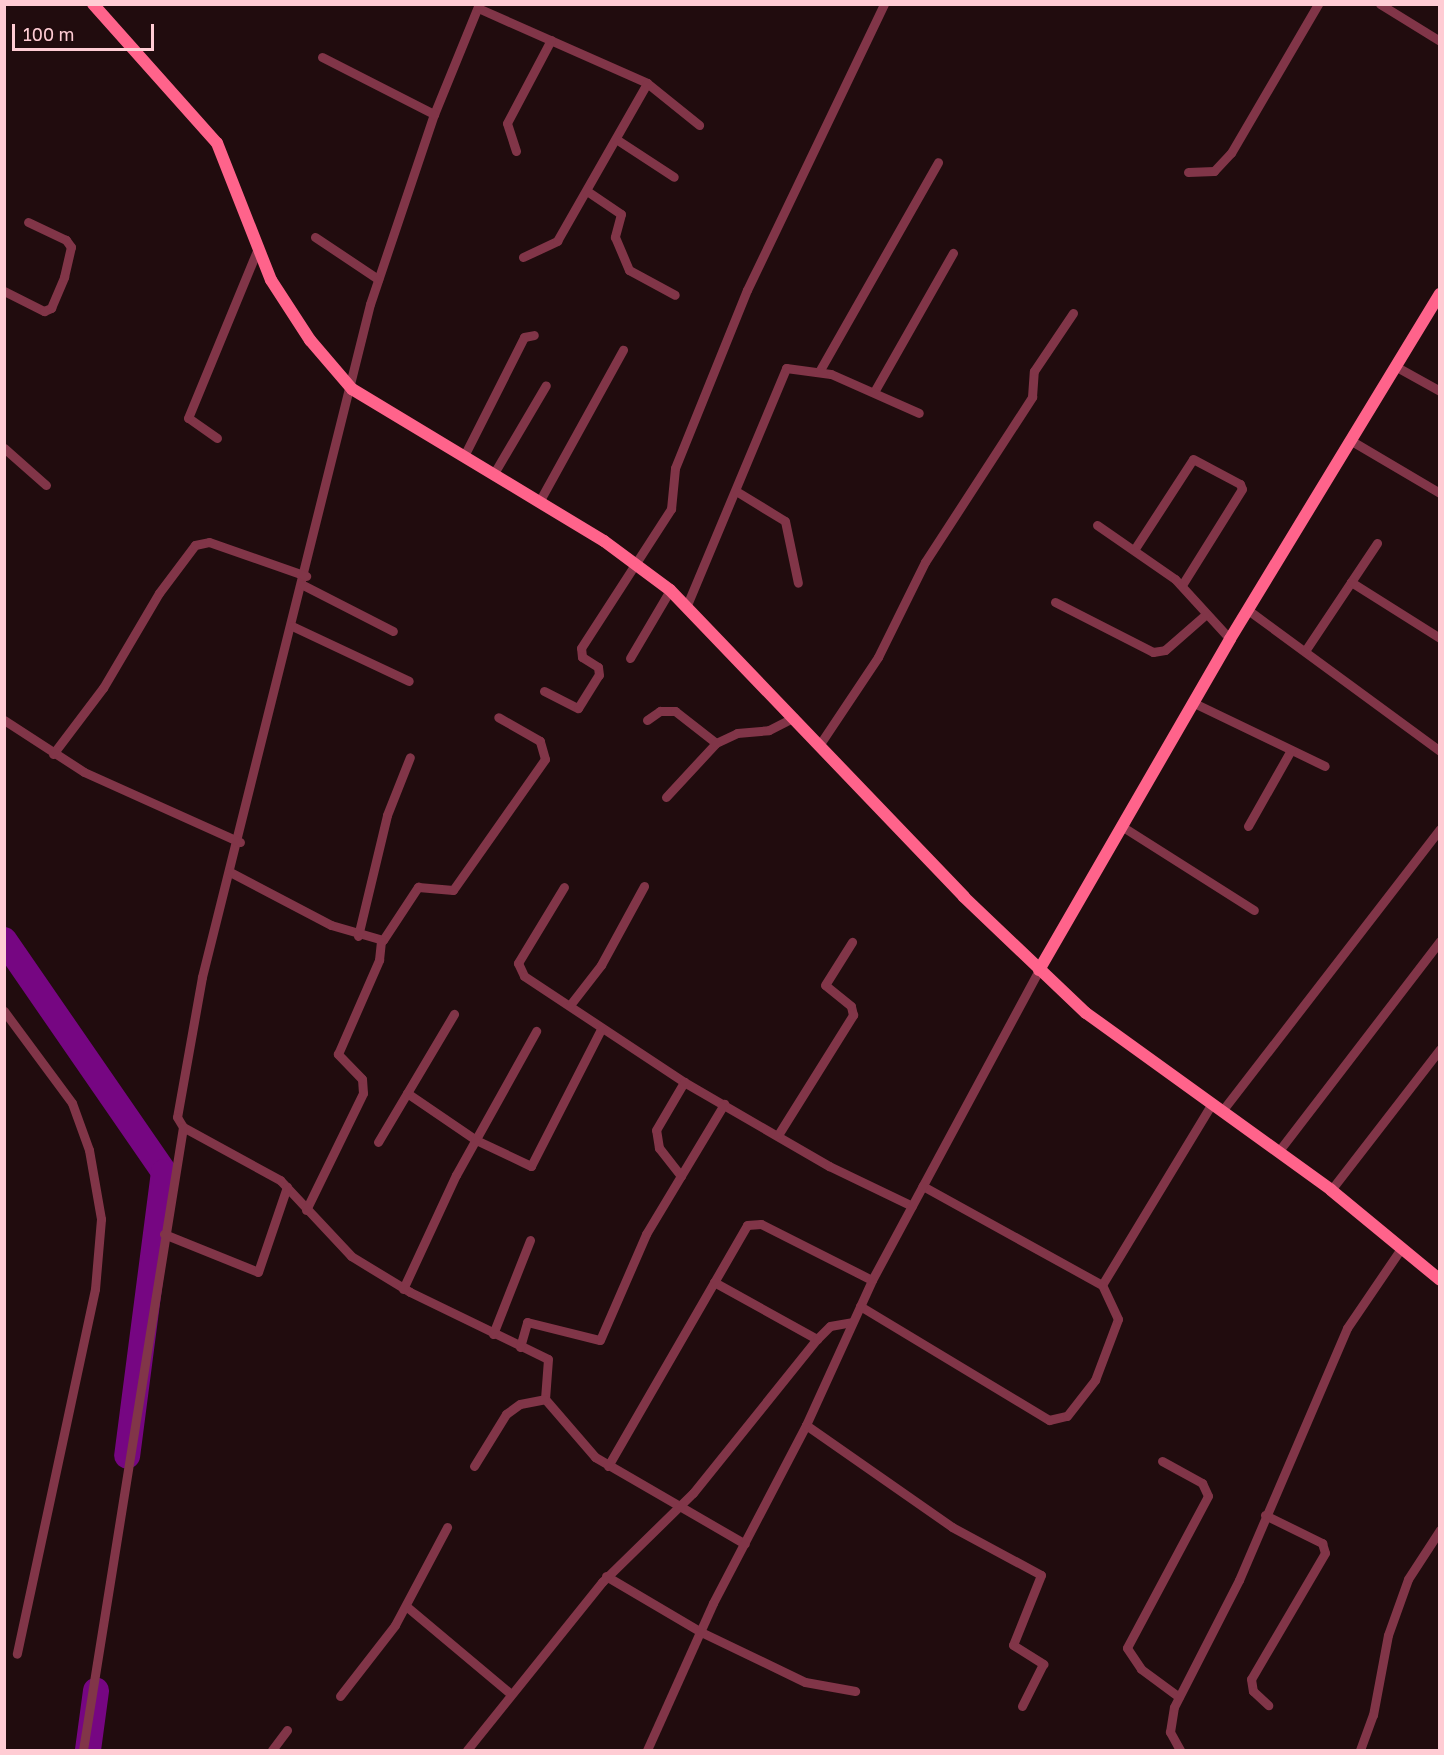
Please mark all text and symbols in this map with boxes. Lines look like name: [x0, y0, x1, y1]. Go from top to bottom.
scale bar: [15, 12, 158, 50]
text: 100 m: [23, 23, 74, 45]

